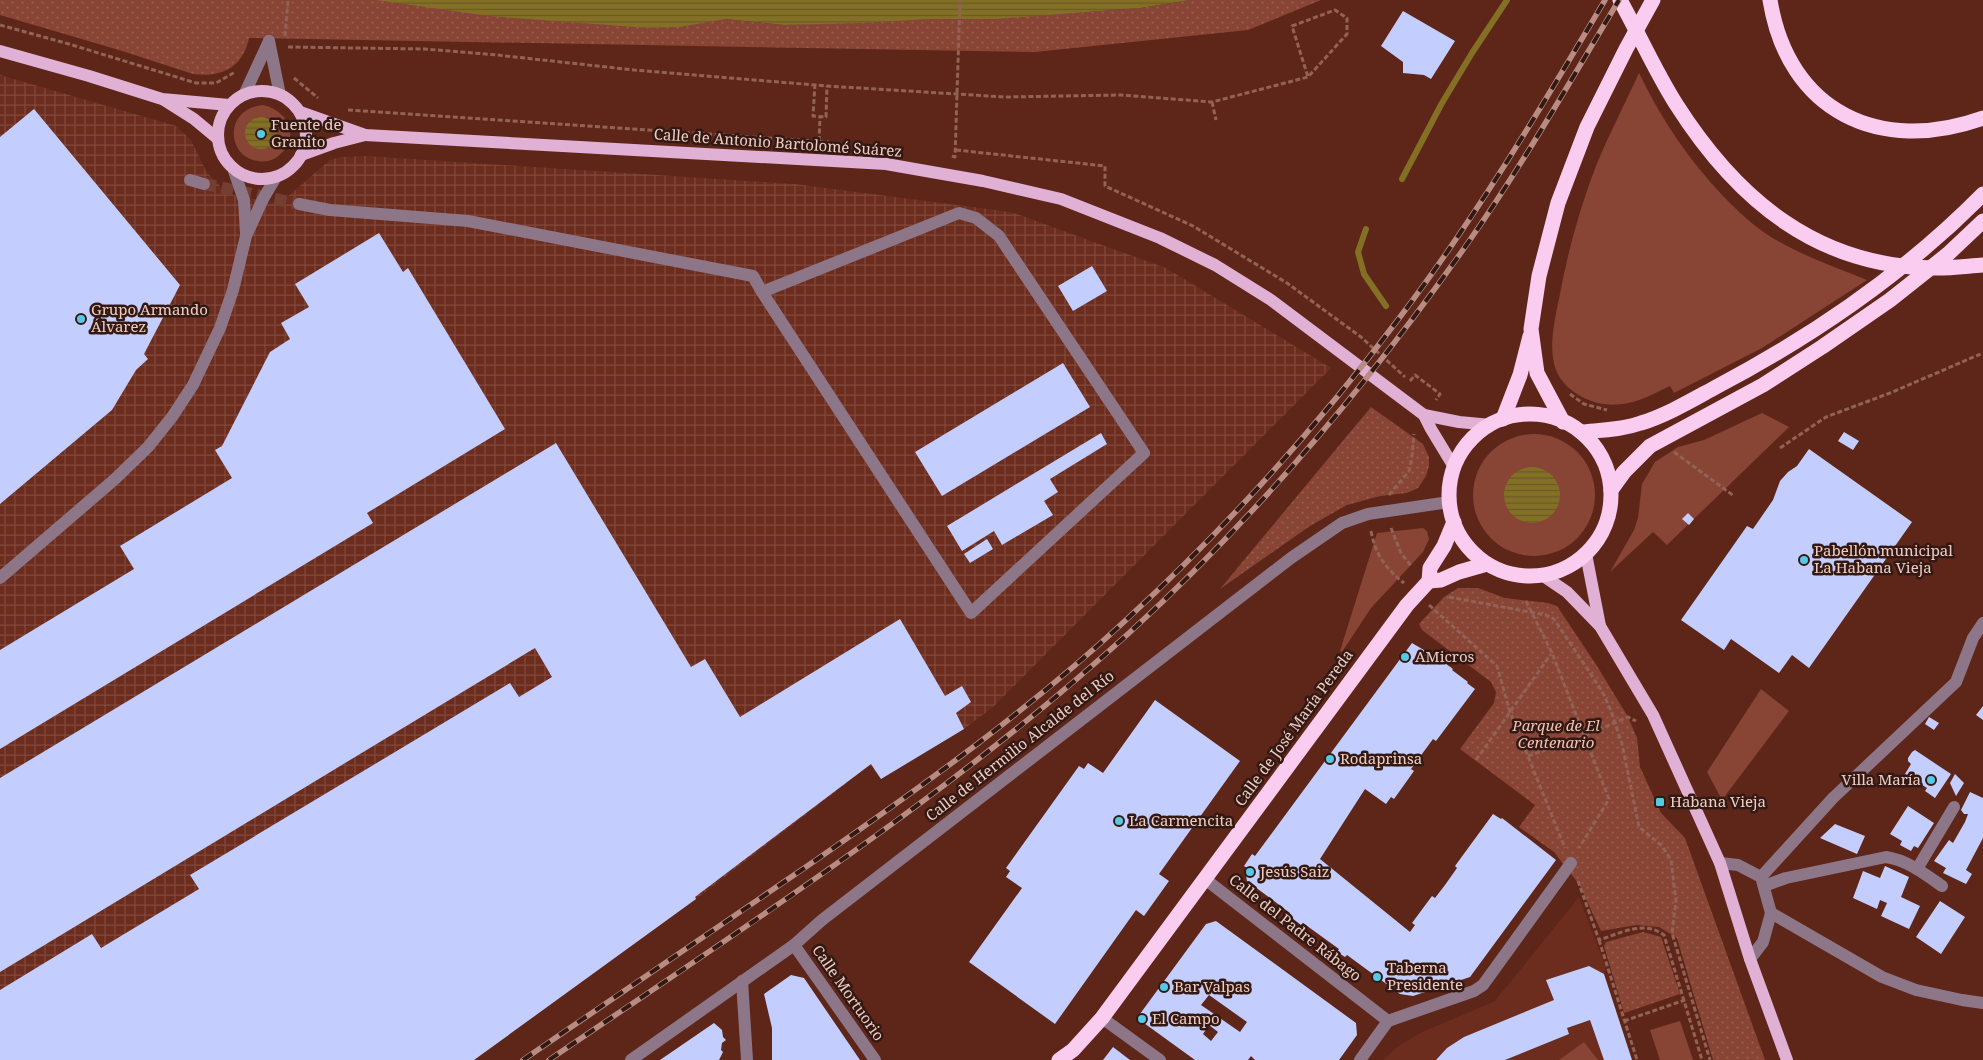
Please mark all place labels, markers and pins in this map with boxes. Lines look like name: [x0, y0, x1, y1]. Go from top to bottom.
place label: Fuente de Granito: [271, 114, 342, 151]
marker: Fuente de Granito: [255, 128, 267, 140]
place label: Grupo Armando Álvarez: [91, 299, 208, 336]
marker: Grupo Armando Álvarez: [75, 313, 87, 325]
place label: Pabellón municipal La Habana Vieja: [1814, 540, 1953, 577]
marker: Pabellón municipal La Habana Vieja: [1798, 554, 1810, 566]
place label: AMicros: [1415, 646, 1475, 666]
marker: AMicros: [1399, 651, 1411, 663]
place label: Rodaprinsa: [1340, 748, 1422, 768]
marker: Rodaprinsa: [1324, 753, 1336, 765]
place label: Villa María: [1842, 769, 1921, 789]
marker: Villa María: [1925, 774, 1937, 786]
place label: Habana Vieja: [1670, 791, 1766, 811]
marker: Habana Vieja: [1654, 796, 1666, 808]
place label: La Carmencita: [1129, 810, 1233, 830]
marker: La Carmencita: [1113, 815, 1125, 827]
place label: Jesús Saiz: [1259, 861, 1329, 881]
marker: Jesús Saiz: [1244, 866, 1256, 878]
place label: Taberna Presidente: [1387, 957, 1463, 994]
marker: Taberna Presidente: [1371, 971, 1383, 983]
place label: Bar Valpas: [1174, 976, 1250, 996]
marker: Bar Valpas: [1158, 981, 1170, 993]
place label: El Campo: [1152, 1008, 1220, 1028]
marker: El Campo: [1136, 1013, 1148, 1025]

